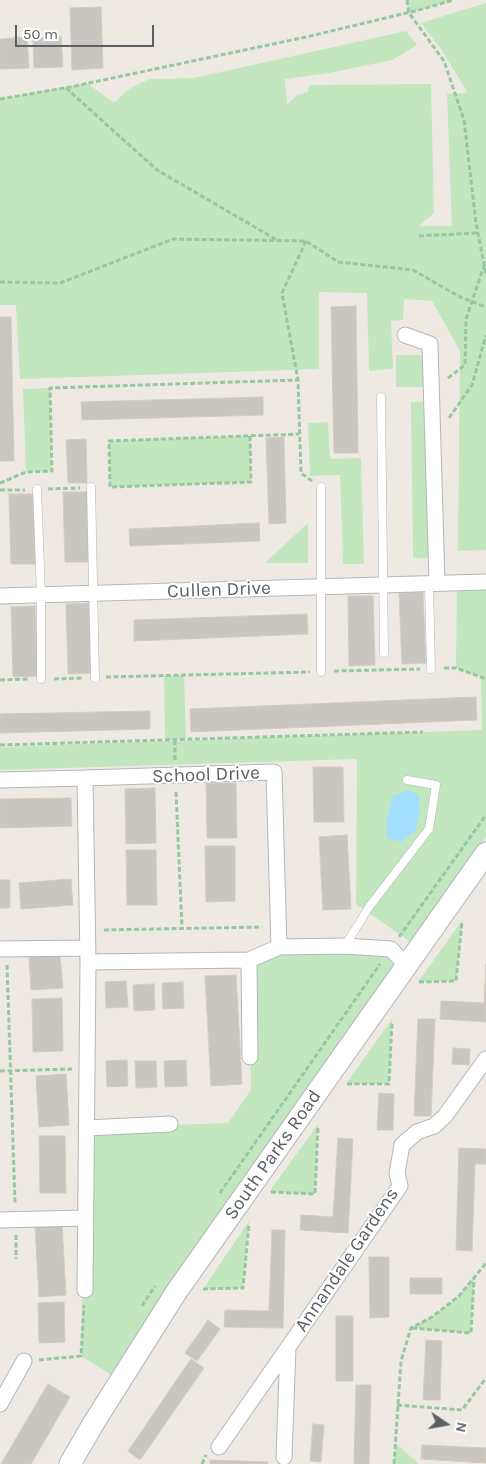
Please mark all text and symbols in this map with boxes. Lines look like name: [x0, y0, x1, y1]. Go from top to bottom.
scale bar: [18, 15, 156, 47]
text: 50 m: [23, 25, 58, 43]
street label: Cullen Drive: [167, 577, 271, 603]
street label: School Drive: [152, 762, 260, 788]
street label: South Parks Road: [220, 1086, 326, 1224]
street label: Annandale Gardens: [290, 1184, 404, 1336]
north arrow: [421, 1399, 471, 1449]
text: N: [452, 1421, 471, 1434]

